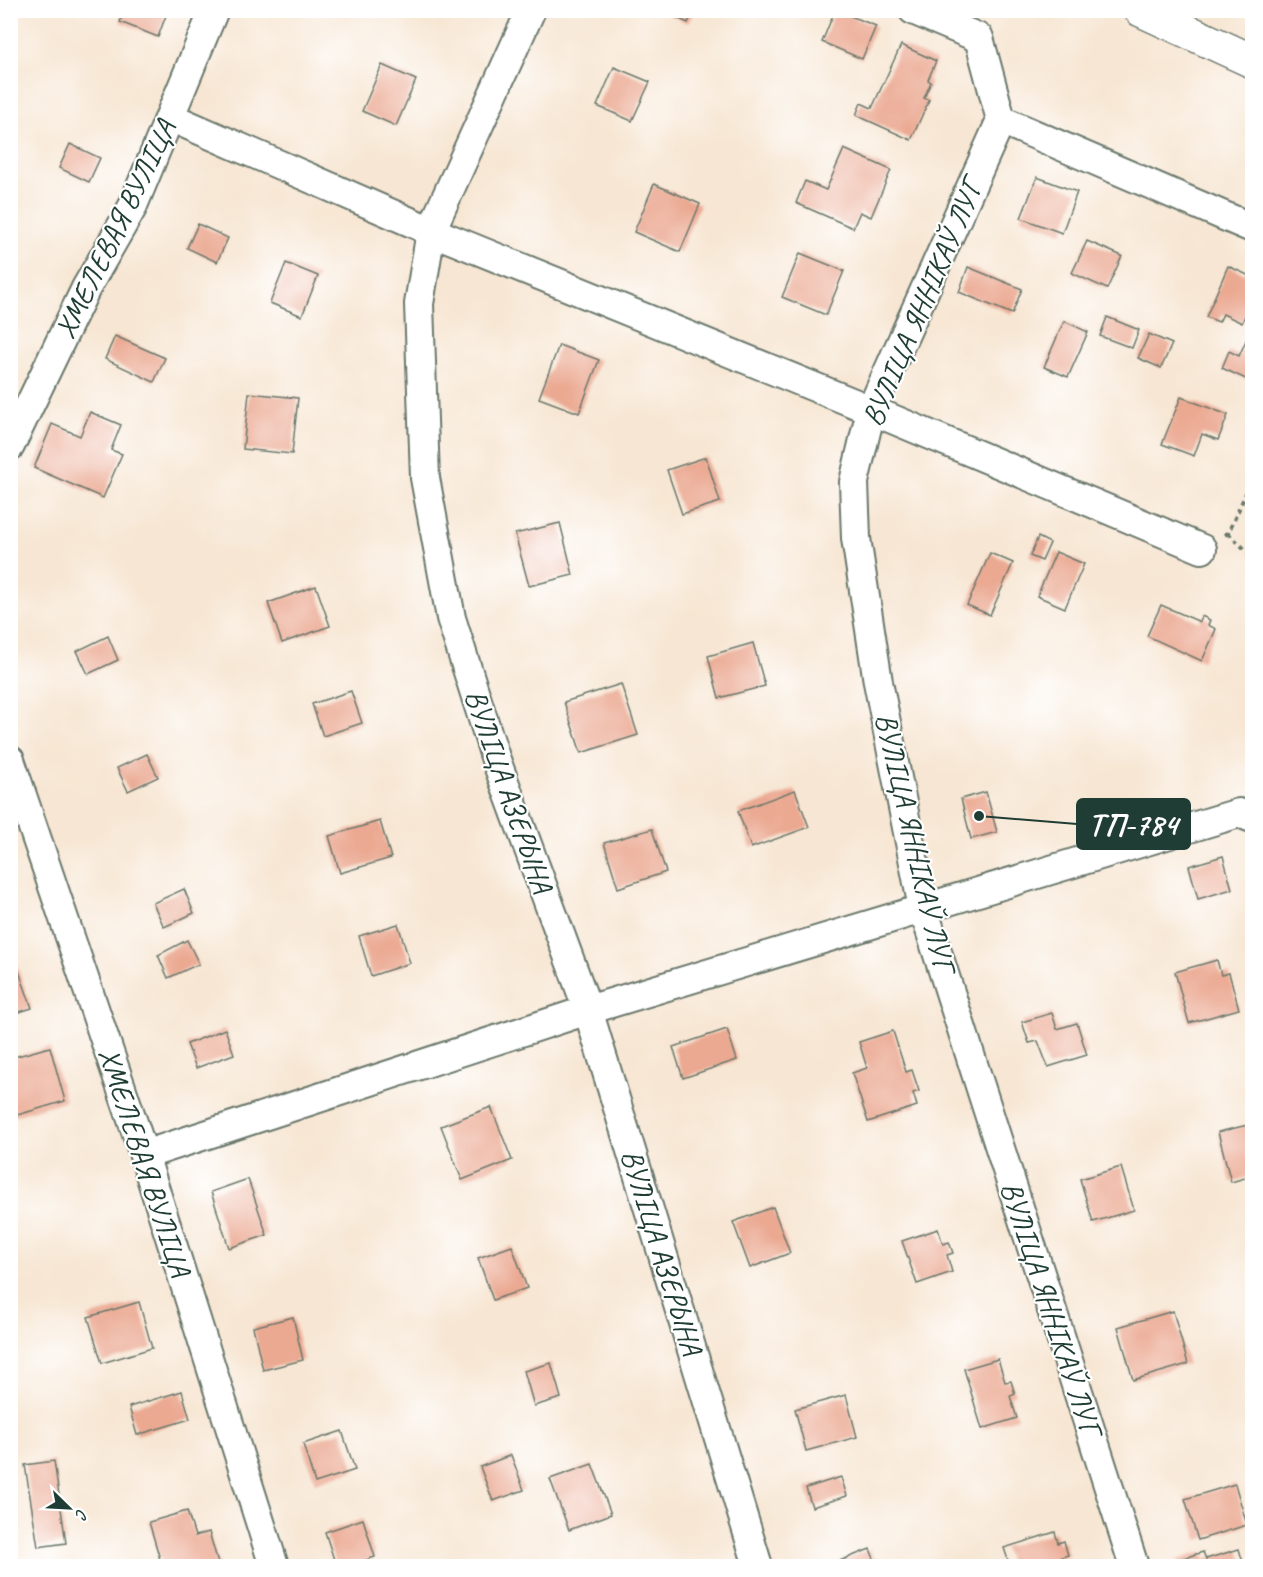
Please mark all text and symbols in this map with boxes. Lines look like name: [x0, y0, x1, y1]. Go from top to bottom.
street label: ХМЕЛЕВАЯ ВУЛІЦА: [46, 112, 185, 344]
street label: ВУЛІЦА ЯННІКАЎ ЛУГ: [853, 168, 993, 432]
street label: ВУЛІЦА АЗЕРЫНА: [456, 684, 562, 900]
street label: ВУЛІЦА ЯННІКАЎ ЛУГ: [867, 709, 965, 981]
callout: ТП-784: [1077, 799, 1190, 849]
text: ТП-784: [1088, 804, 1181, 845]
street label: ХМЕЛЕВАЯ ВУЛІЦА: [90, 1043, 200, 1283]
street label: ВУЛІЦА АЗЕРЫНА: [613, 1145, 712, 1361]
street label: ВУЛІЦА ЯННІКАЎ ЛУГ: [992, 1177, 1112, 1445]
north arrow: [39, 1478, 99, 1538]
text: С: [70, 1506, 93, 1523]

